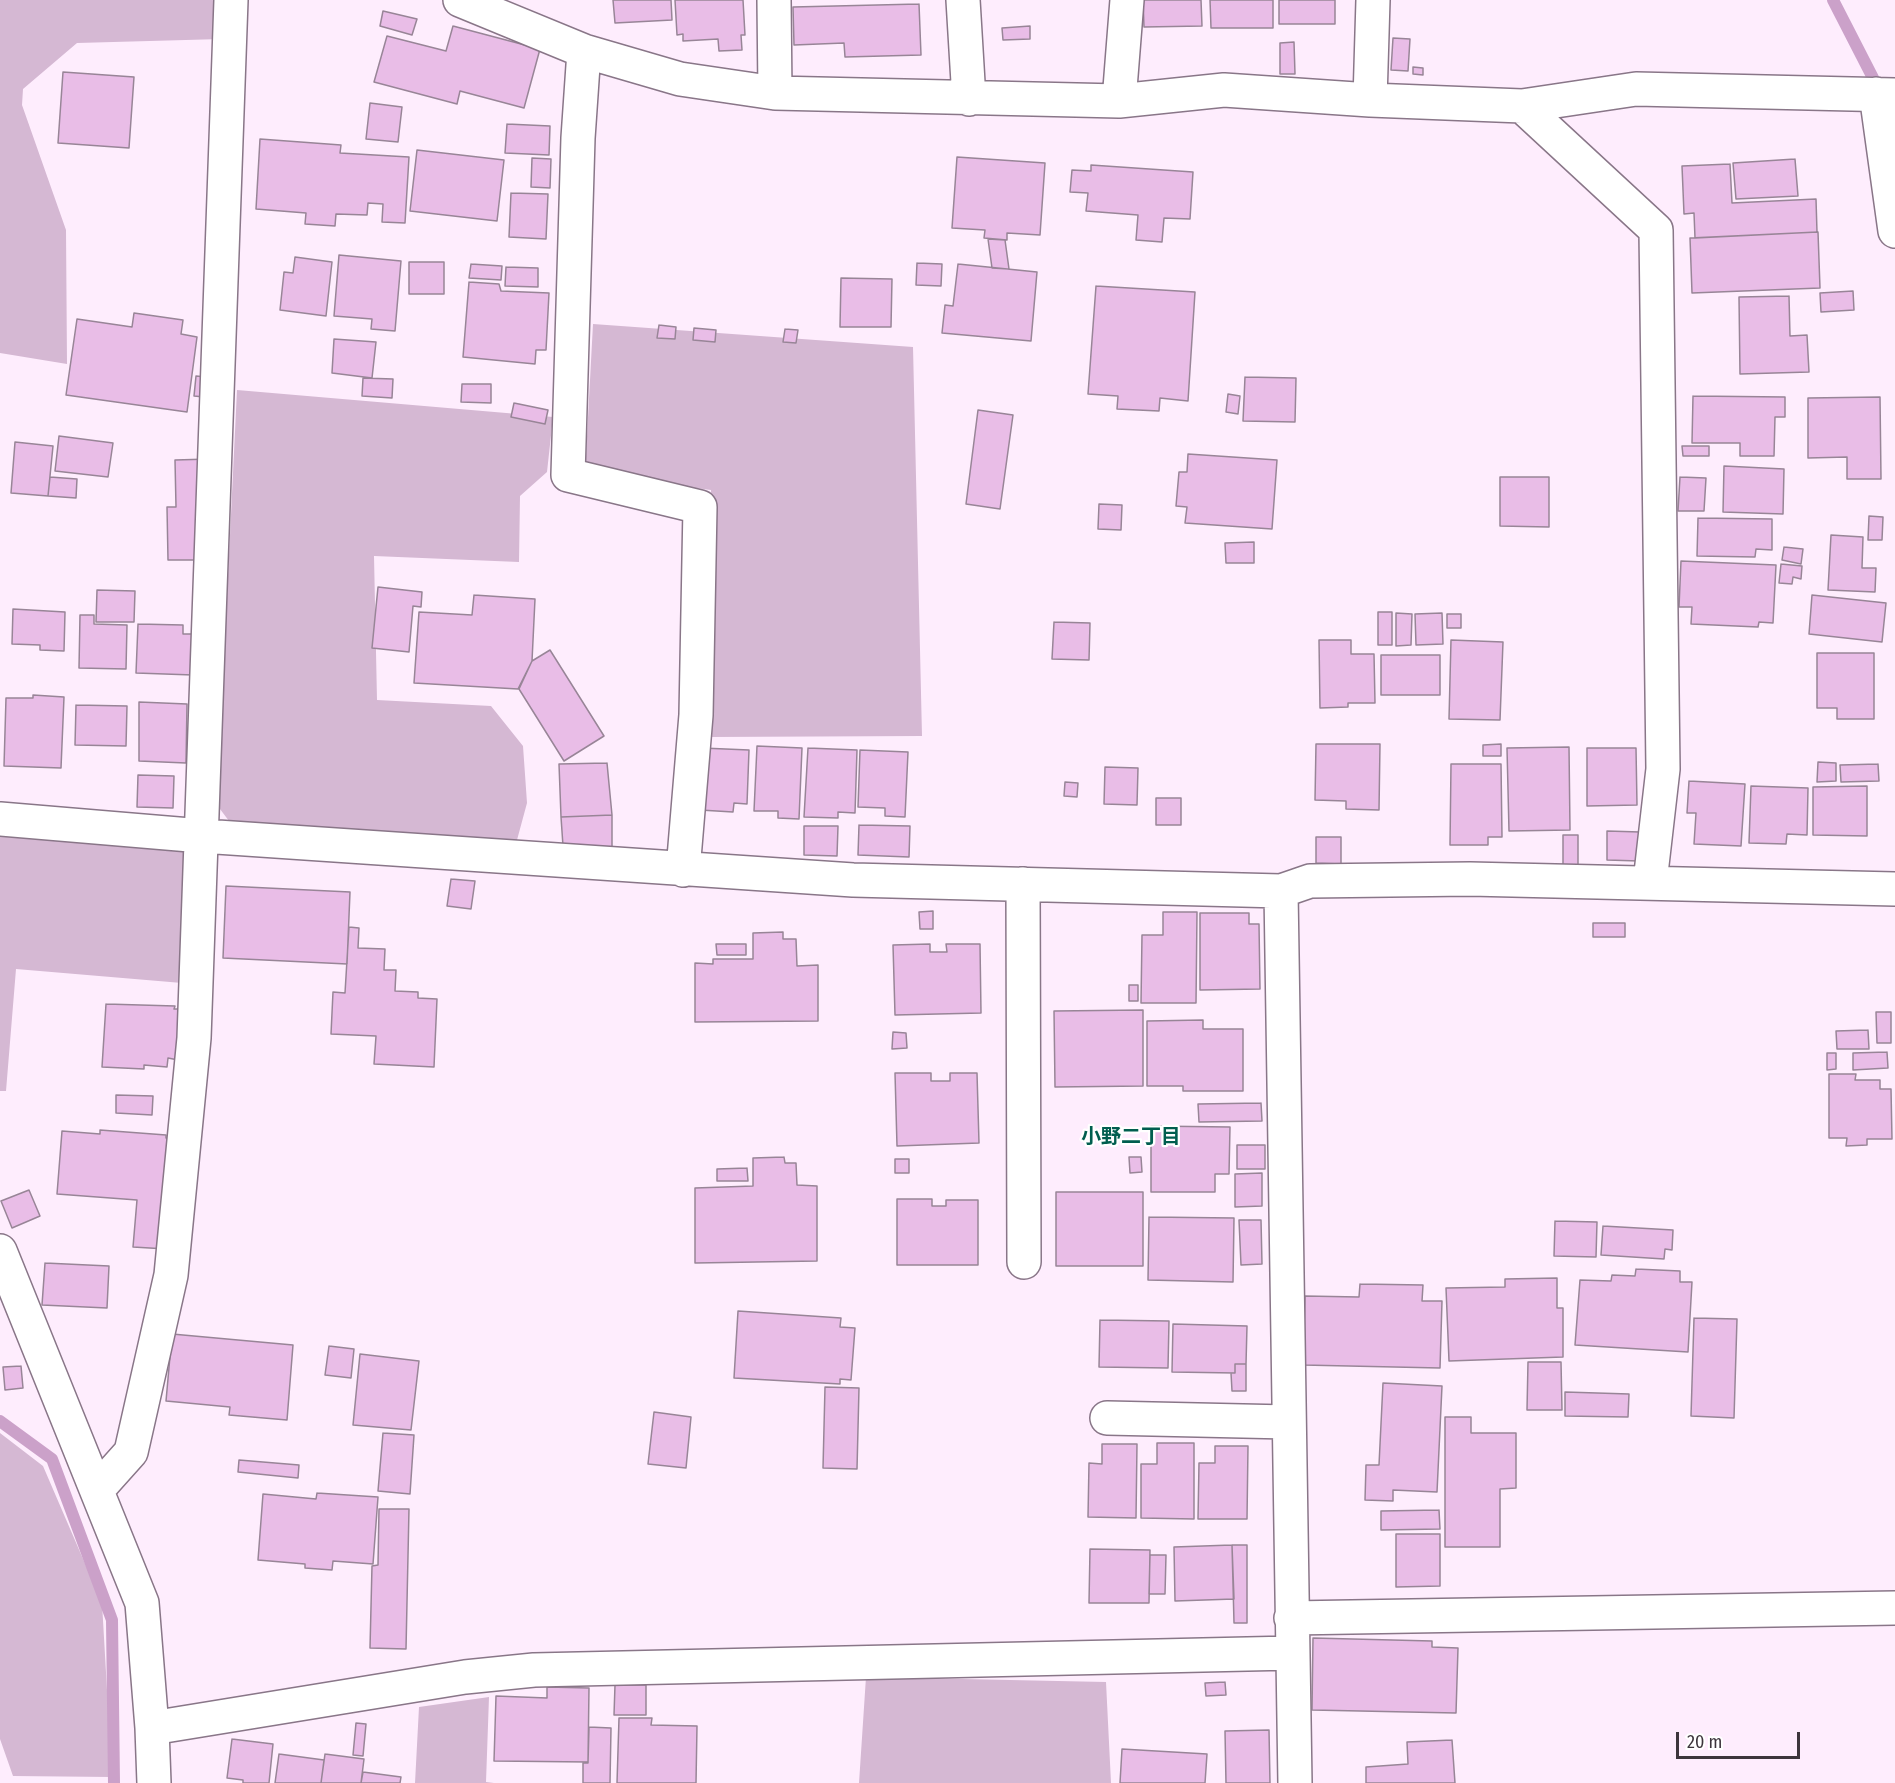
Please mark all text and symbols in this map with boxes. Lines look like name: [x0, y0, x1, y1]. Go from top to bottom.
district label: 小野二丁目: [1081, 1125, 1181, 1149]
scale bar: [1679, 1720, 1804, 1758]
text: 20 m: [1687, 1731, 1722, 1753]

